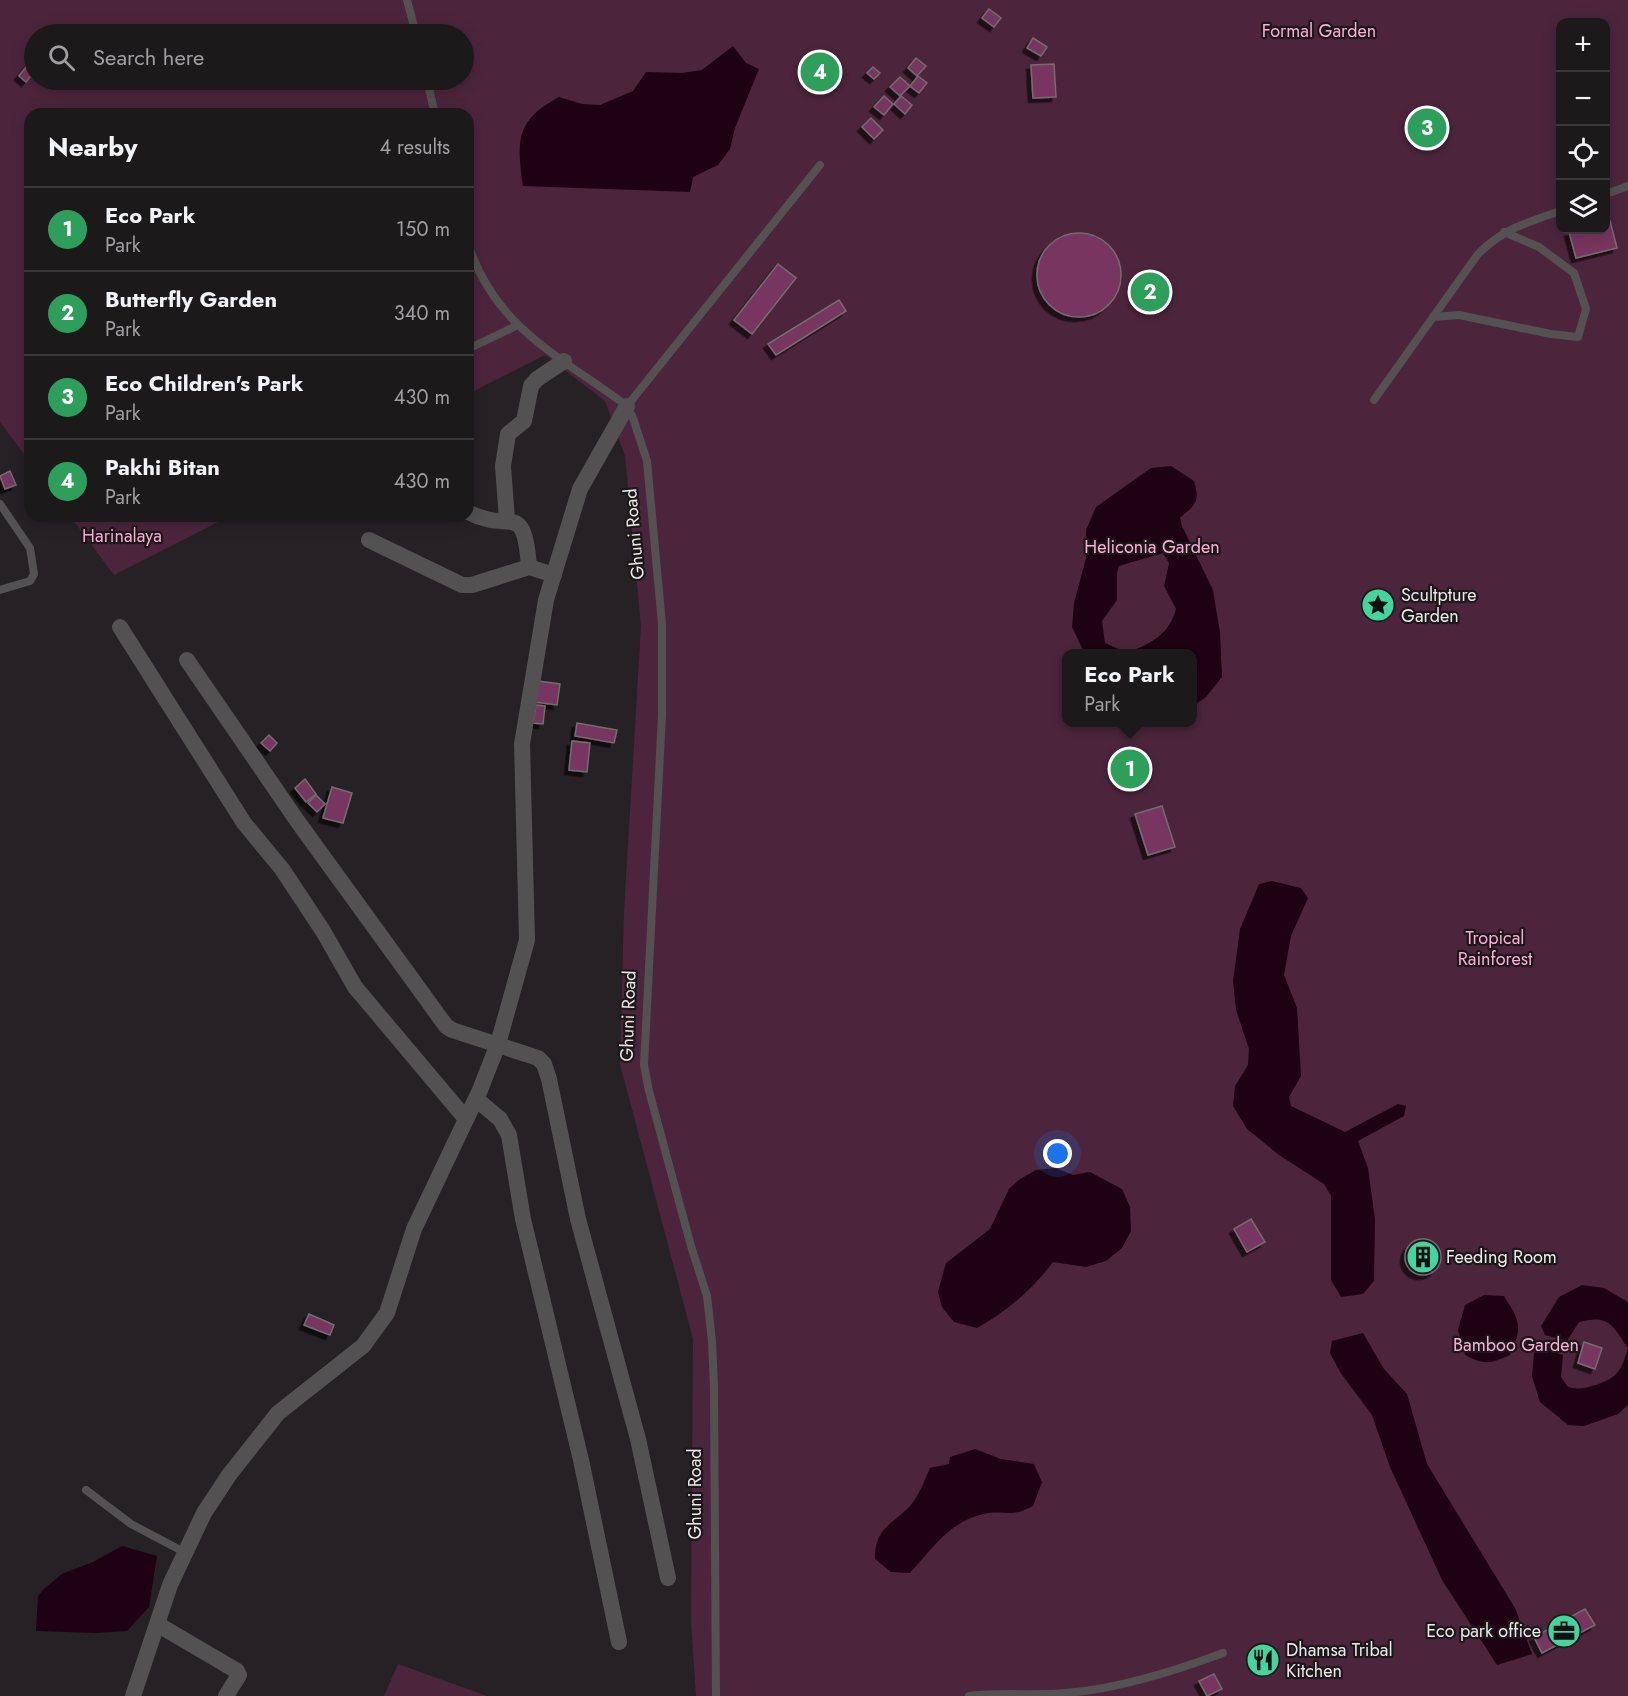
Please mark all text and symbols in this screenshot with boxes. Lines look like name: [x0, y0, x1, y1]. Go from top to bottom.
park label: Formal Garden: [1262, 18, 1376, 44]
map controls: [1556, 18, 1610, 234]
button: +: [1556, 18, 1610, 72]
search box: [24, 24, 474, 90]
icon: search: [45, 41, 78, 74]
text: Search here: [93, 41, 204, 73]
pin: 4: [800, 50, 840, 94]
button: −: [1556, 72, 1610, 126]
pin: 3: [1408, 106, 1446, 150]
button: locate: [1556, 126, 1610, 180]
text: Nearby: [48, 128, 137, 166]
text: 4 results: [379, 133, 450, 162]
button: layers: [1556, 180, 1610, 234]
text: Eco Park: [105, 199, 195, 231]
text: 1: [62, 215, 73, 244]
text: 150 m: [396, 215, 450, 244]
text: Park: [105, 231, 141, 260]
pin: 2: [1130, 270, 1170, 314]
text: Butterfly Garden: [105, 283, 277, 315]
text: 2: [61, 299, 74, 328]
text: 340 m: [394, 299, 450, 328]
text: Park: [105, 315, 141, 344]
text: Eco Children's Park: [105, 367, 303, 399]
text: 3: [61, 383, 74, 412]
text: 430 m: [394, 383, 450, 412]
text: Park: [105, 399, 141, 428]
text: Pakhi Bitan: [105, 451, 220, 483]
text: 4: [61, 467, 74, 496]
text: 430 m: [394, 467, 450, 496]
text: Park: [105, 483, 141, 512]
street label: Ghuni Road: [617, 487, 651, 581]
park label: Harinalaya: [82, 523, 162, 549]
park label: Heliconia Garden: [1084, 534, 1220, 560]
place label: Scultpture Garden: [1401, 582, 1477, 629]
place icon: Scultpture Garden: [1360, 587, 1396, 623]
popup: [1062, 649, 1197, 727]
text: Eco Park: [1084, 658, 1175, 690]
text: Park: [1084, 690, 1120, 719]
pin: 1: [1110, 746, 1150, 792]
park label: Tropical Rainforest: [1458, 925, 1533, 972]
street label: Ghuni Road: [613, 970, 643, 1062]
your location: [1043, 1139, 1072, 1168]
building icon: Feeding Room: [1405, 1239, 1441, 1275]
place label: Feeding Room: [1446, 1244, 1557, 1270]
park label: Bamboo Garden: [1453, 1332, 1579, 1358]
street label: Ghuni Road: [682, 1448, 708, 1540]
office icon: Eco park office: [1546, 1613, 1582, 1649]
place label: Eco park office: [1426, 1618, 1541, 1644]
place label: Dhamsa Tribal Kitchen: [1286, 1637, 1393, 1684]
restaurant icon: Dhamsa Tribal Kitchen: [1245, 1642, 1281, 1678]

